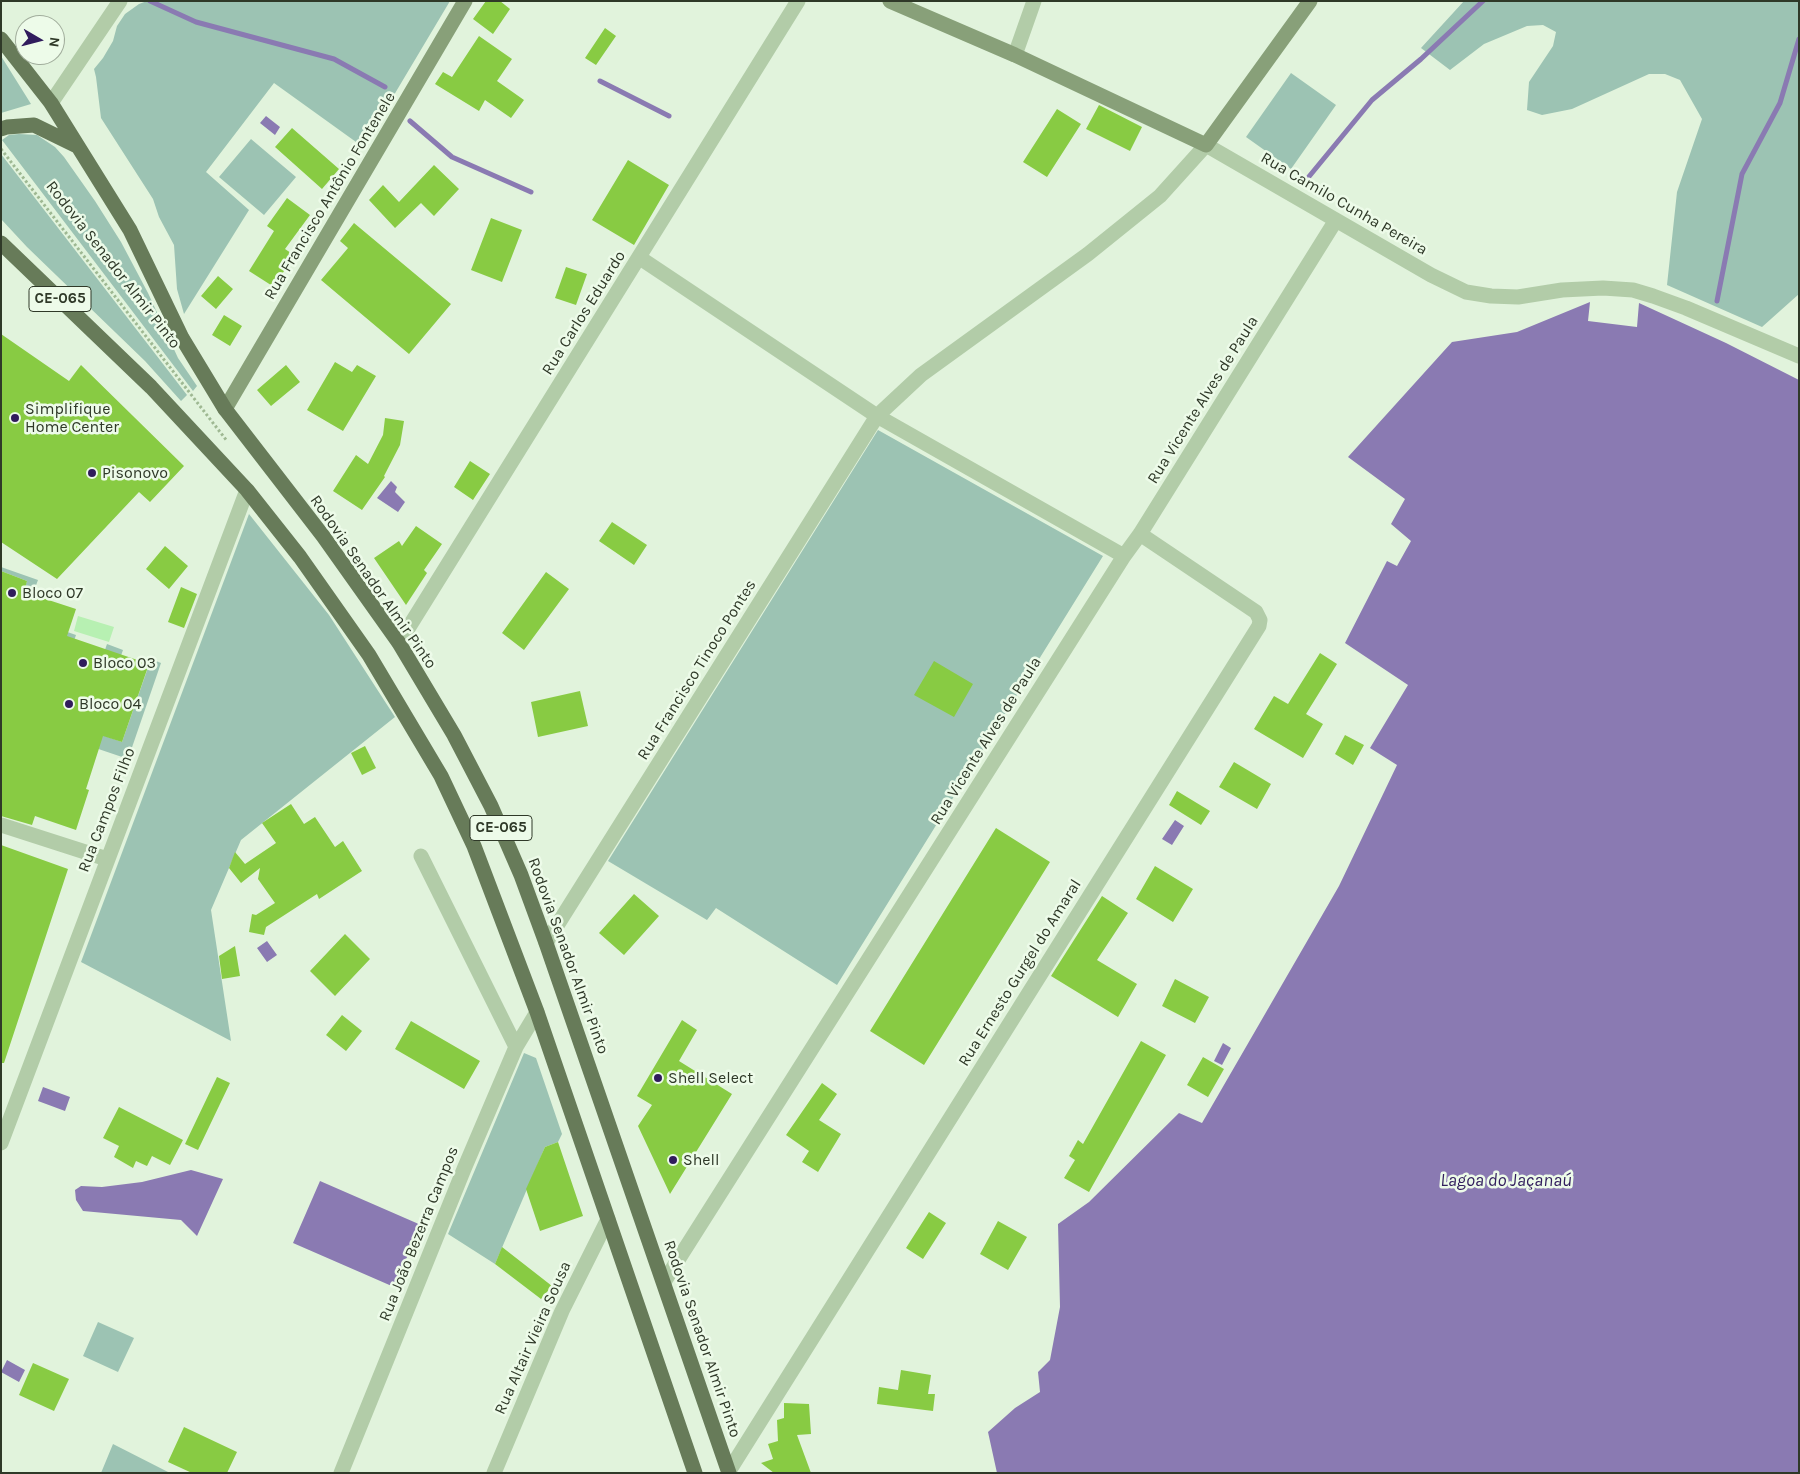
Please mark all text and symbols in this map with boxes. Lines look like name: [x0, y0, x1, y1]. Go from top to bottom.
north arrow: [15, 15, 65, 65]
text: N: [45, 36, 63, 48]
street label: Rua Francisco Antônio Fontenele: [260, 89, 400, 303]
street label: Rua Camilo Cunha Pereira: [1257, 148, 1431, 260]
street label: Rodovia Senador Almir Pinto: [42, 177, 184, 353]
street label: Rua Carlos Eduardo: [538, 247, 630, 379]
road number: CE-065: [29, 286, 91, 312]
street label: Rua Vicente Alves de Paula: [1143, 313, 1263, 487]
place label: Simplifique Home Center: [25, 399, 119, 437]
marker: Simplifique Home Center: [9, 412, 21, 424]
place label: Pisonovo: [102, 463, 168, 483]
marker: Pisonovo: [86, 467, 98, 479]
street label: Rodovia Senador Almir Pinto: [306, 492, 440, 672]
street label: Rua Francisco Tinoco Pontes: [634, 576, 760, 764]
place label: Bloco 07: [22, 583, 83, 603]
marker: Bloco 07: [6, 587, 18, 599]
place label: Bloco 03: [93, 653, 156, 673]
street label: Rua Vicente Alves de Paula: [926, 654, 1046, 828]
marker: Bloco 03: [77, 657, 89, 669]
place label: Bloco 04: [79, 694, 141, 714]
marker: Bloco 04: [63, 698, 75, 710]
street label: Rua Campos Filho: [74, 745, 140, 875]
road number: CE-065: [470, 816, 532, 840]
street label: Rodovia Senador Almir Pinto: [524, 855, 612, 1057]
street label: Rua Ernesto Gurgel do Amaral: [954, 876, 1086, 1070]
place label: Shell Select: [668, 1068, 753, 1088]
marker: Shell Select: [652, 1072, 664, 1084]
street label: Rua João Bezerra Campos: [375, 1144, 463, 1324]
place label: Shell: [683, 1150, 720, 1170]
marker: Shell: [667, 1154, 679, 1166]
water label: Lagoa do Jaçanaú: [1440, 1170, 1572, 1192]
street label: Rodovia Senador Almir Pinto: [659, 1238, 745, 1440]
street label: Rua Altair Vieira Sousa: [491, 1259, 575, 1417]

